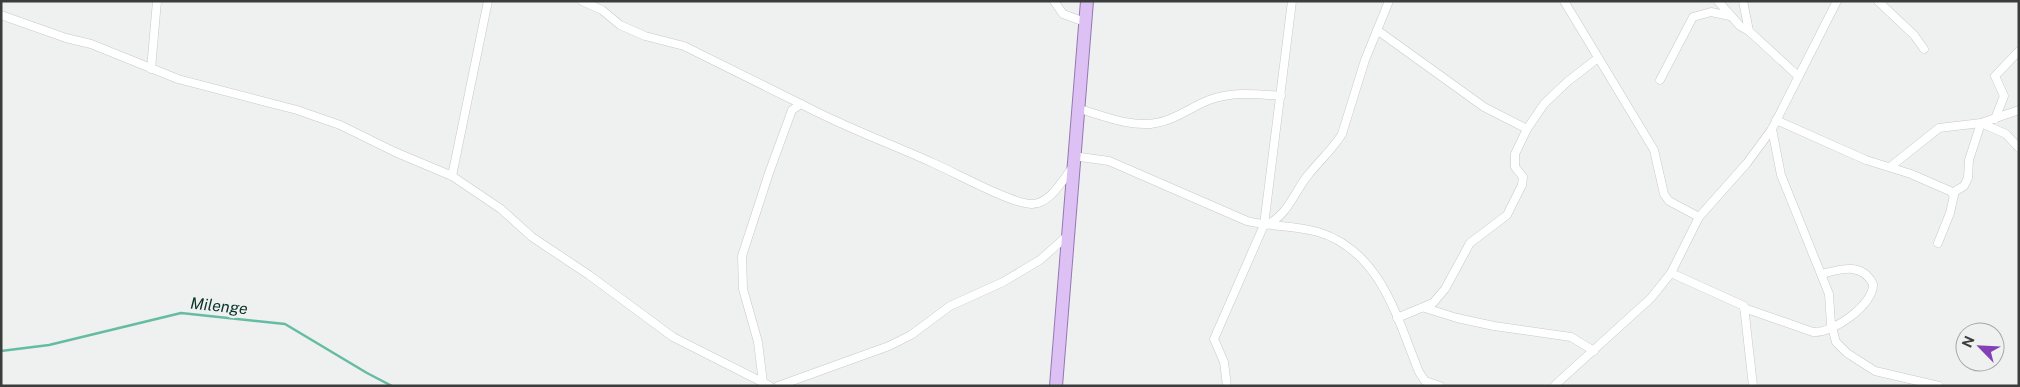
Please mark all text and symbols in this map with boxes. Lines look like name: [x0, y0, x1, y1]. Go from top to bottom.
water label: Milenge: [189, 294, 249, 318]
north arrow: [1955, 322, 2005, 372]
text: N: [1959, 333, 1978, 350]

